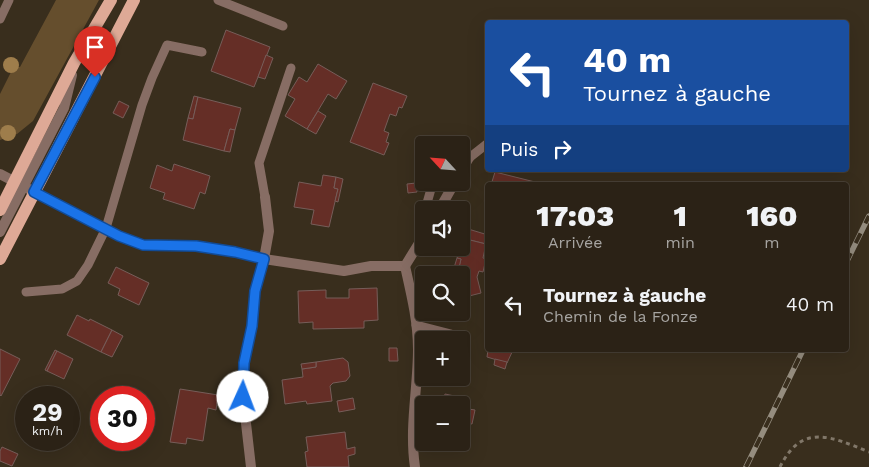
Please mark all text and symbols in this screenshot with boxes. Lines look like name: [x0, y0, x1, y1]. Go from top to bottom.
pin: [74, 26, 116, 77]
icon: arrive: [81, 33, 109, 61]
text: 40 m: [583, 39, 671, 81]
icon: left: [500, 40, 565, 105]
text: Tournez à gauche: [583, 81, 771, 106]
icon: right: [548, 135, 576, 163]
north arrow: [415, 136, 470, 191]
map controls: [415, 136, 470, 451]
text: Puis: [500, 138, 538, 161]
text: 17:03: [536, 198, 614, 233]
text: 1: [673, 198, 687, 233]
text: 160: [746, 198, 798, 233]
button: sound: [415, 201, 470, 256]
text: Arrivée: [548, 233, 603, 252]
text: min: [665, 233, 695, 252]
text: m: [764, 233, 780, 252]
button: search: [415, 266, 470, 321]
text: Tournez à gauche: [543, 284, 706, 307]
icon: left: [500, 291, 528, 319]
text: 40 m: [786, 293, 834, 316]
text: Chemin de la Fonze: [543, 307, 698, 326]
button: +: [415, 331, 470, 386]
position arrow: [216, 370, 268, 422]
speed limit sign: 30: [90, 386, 155, 451]
button: −: [415, 396, 470, 451]
text: 29: [32, 398, 63, 427]
text: km/h: [32, 424, 63, 438]

